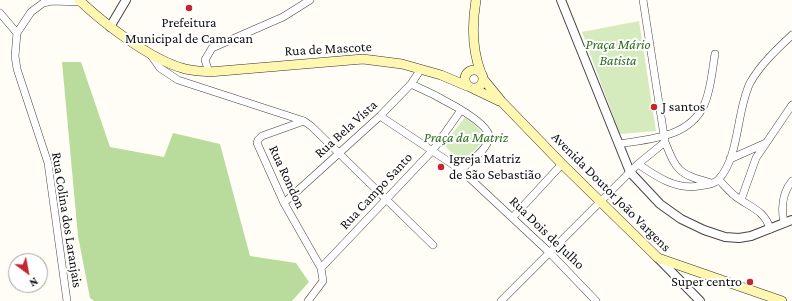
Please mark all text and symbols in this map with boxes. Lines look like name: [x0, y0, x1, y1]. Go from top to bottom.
marker: Prefeitura Municipal de Camacan: [184, 3, 194, 13]
place label: Prefeitura Municipal de Camacan: [125, 15, 253, 48]
park label: Praça Mário Batista: [585, 37, 651, 70]
street label: Rua de Mascote: [284, 38, 372, 60]
street label: Rua Bela Vista: [311, 96, 381, 162]
place label: J santos: [662, 99, 705, 115]
marker: J santos: [649, 102, 659, 112]
street label: Avenida Doutor João Vargens: [548, 129, 674, 255]
park label: Praça da Matriz: [424, 130, 508, 146]
street label: Rua Rondon: [265, 143, 309, 211]
street label: Rua Campo Santo: [336, 149, 416, 233]
street label: Rua Colina dos Laranjais: [48, 151, 86, 289]
place label: Igreja Matriz de São Sebastião: [449, 151, 541, 184]
marker: Igreja Matriz de São Sebastião: [436, 162, 446, 172]
street label: Rua Dois de Julho: [506, 193, 588, 273]
north arrow: [8, 253, 48, 293]
place label: Super centro: [671, 274, 742, 290]
text: N: [27, 275, 40, 289]
marker: Super centro: [745, 277, 755, 287]

